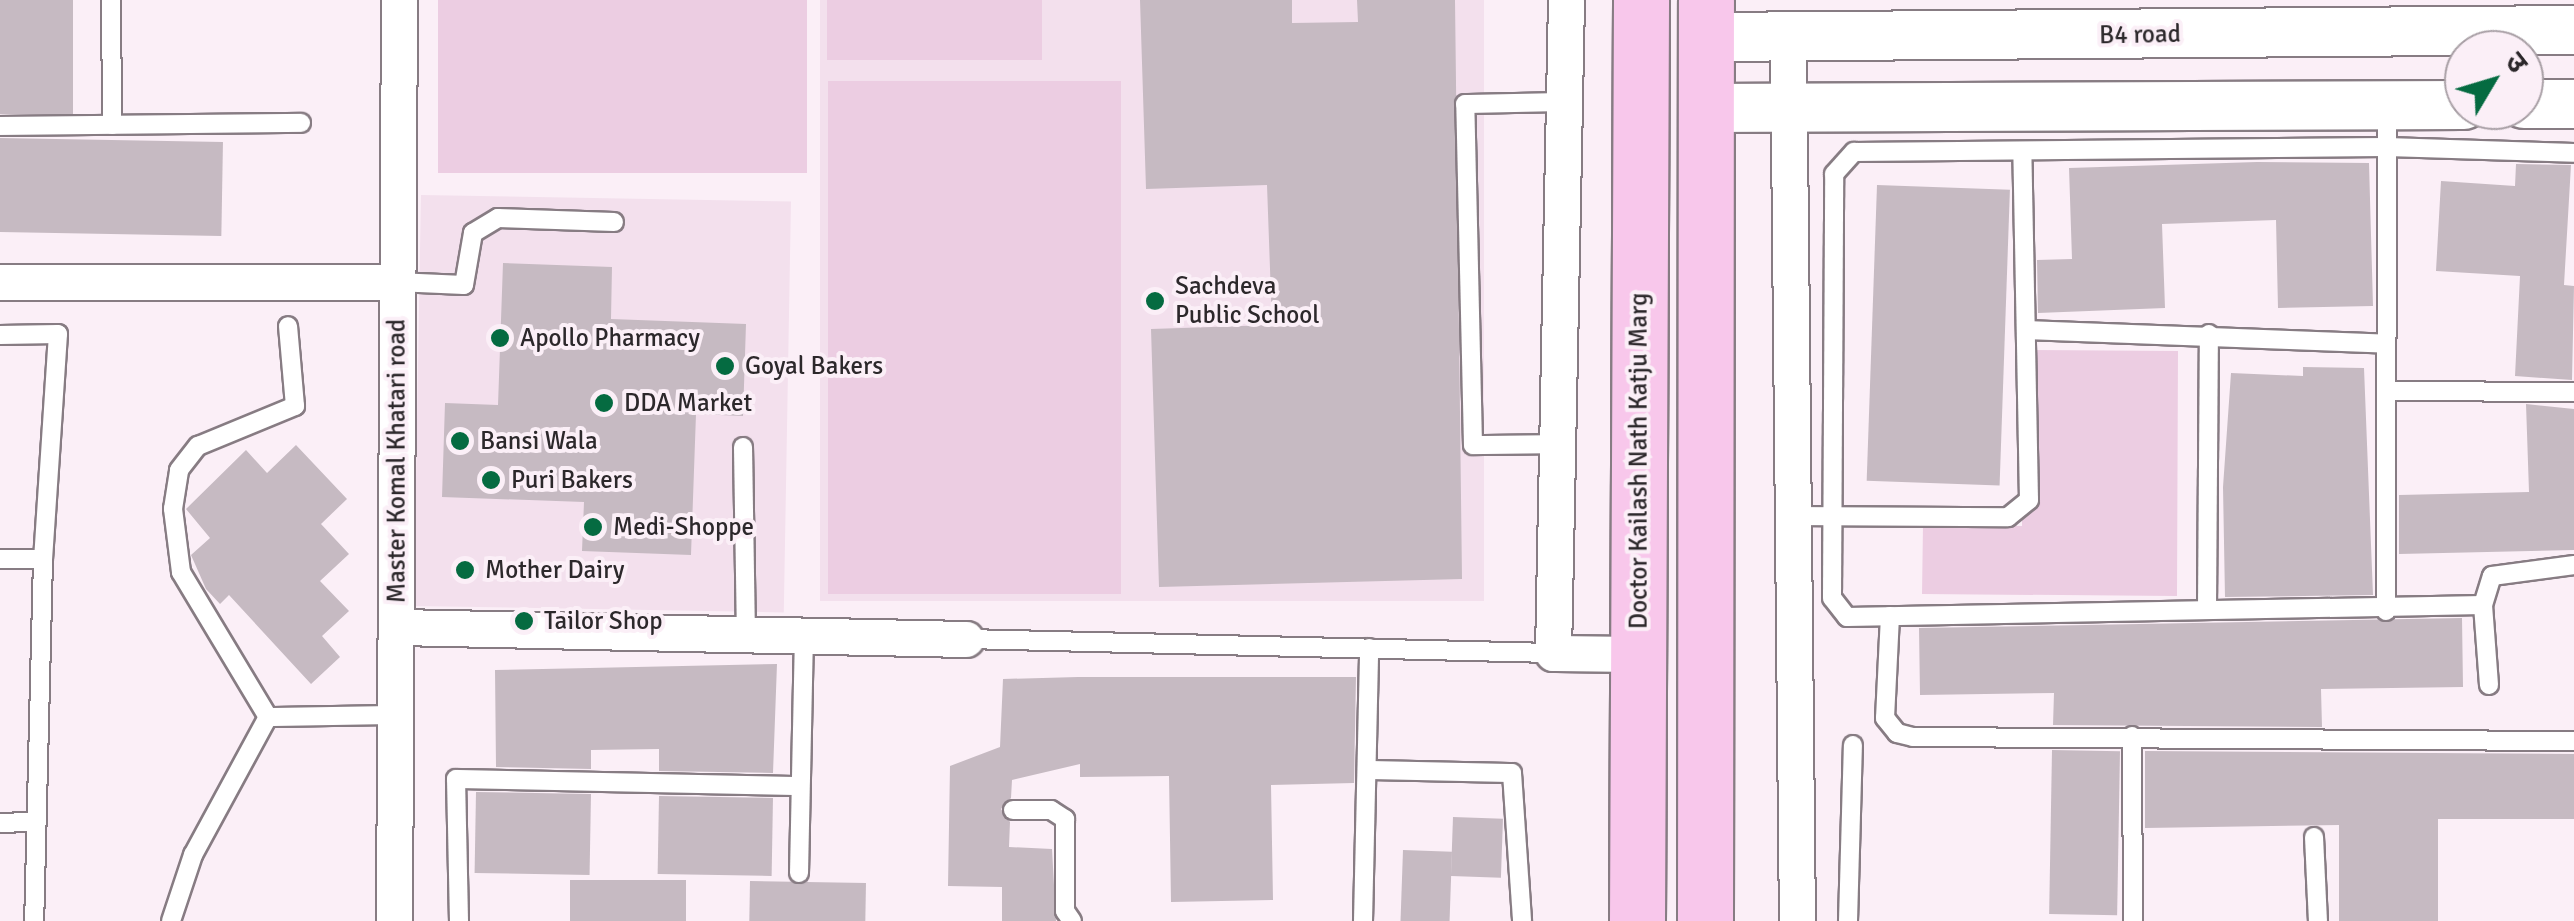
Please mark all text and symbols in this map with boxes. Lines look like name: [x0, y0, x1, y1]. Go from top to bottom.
street label: B4 road: [2099, 19, 2181, 51]
north arrow: [2444, 30, 2544, 130]
text: उ: [2498, 46, 2535, 80]
place label: Sachdeva Public School: [1175, 272, 1320, 331]
marker: Sachdeva Public School: [1144, 290, 1166, 312]
street label: Doctor Kailash Nath Katju Marg: [1624, 293, 1654, 629]
street label: Master Komal Khatari road: [382, 319, 412, 603]
place label: Apollo Pharmacy: [520, 323, 700, 353]
marker: Apollo Pharmacy: [489, 327, 511, 349]
place label: Goyal Bakers: [745, 351, 883, 381]
marker: Goyal Bakers: [714, 355, 736, 377]
place label: DDA Market: [624, 388, 752, 418]
marker: DDA Market: [593, 392, 615, 414]
place label: Bansi Wala: [480, 426, 598, 456]
marker: Bansi Wala: [449, 430, 471, 452]
place label: Puri Bakers: [511, 465, 633, 495]
marker: Puri Bakers: [480, 469, 502, 491]
place label: Medi-Shoppe: [613, 512, 754, 542]
marker: Medi-Shoppe: [582, 516, 604, 538]
place label: Mother Dairy: [485, 555, 625, 585]
marker: Mother Dairy: [454, 559, 476, 581]
place label: Tailor Shop: [544, 606, 662, 636]
marker: Tailor Shop: [513, 610, 535, 632]

